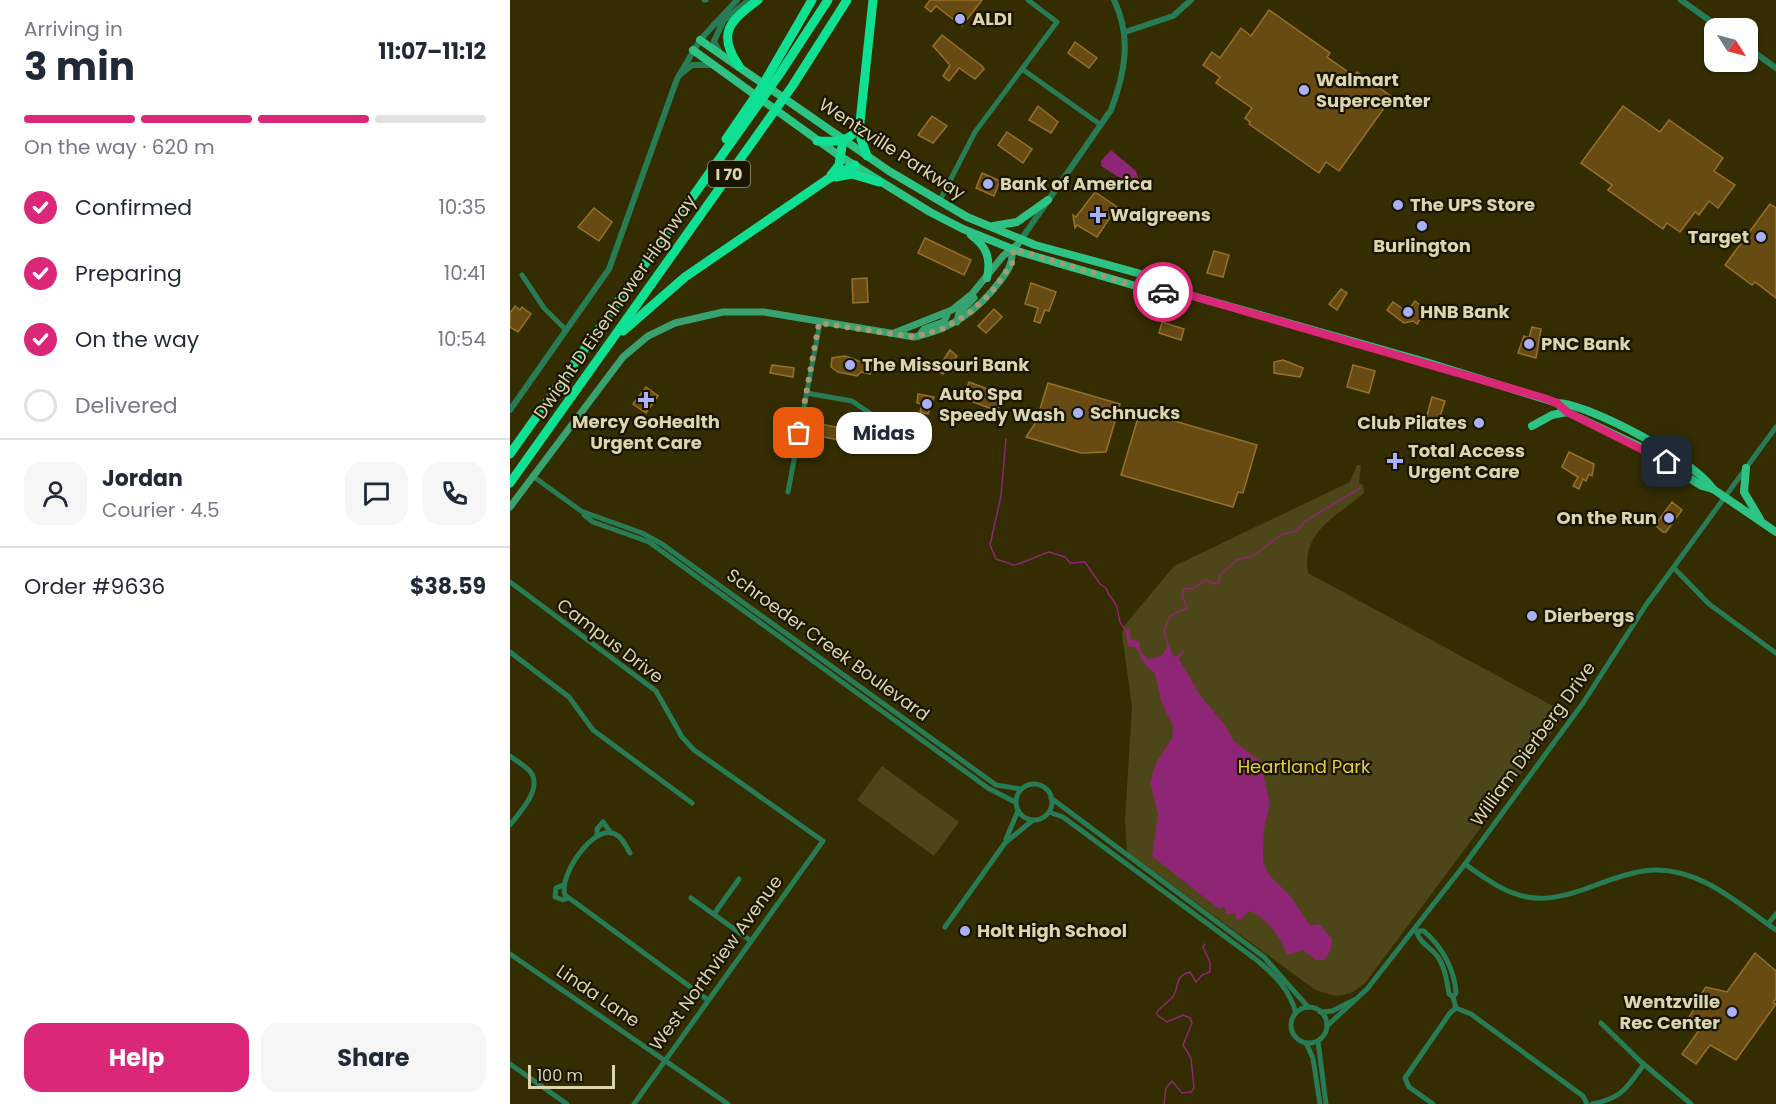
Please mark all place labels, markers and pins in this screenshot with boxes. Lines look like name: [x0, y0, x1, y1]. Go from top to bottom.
place label: ALDI: [972, 6, 1012, 31]
marker: ALDI: [953, 12, 967, 26]
place label: Walmart Supercenter: [1316, 67, 1431, 113]
marker: Walmart Supercenter: [1297, 83, 1311, 97]
place label: Bank of America: [1000, 171, 1152, 196]
marker: Bank of America: [981, 177, 995, 191]
place label: The UPS Store: [1410, 192, 1535, 217]
marker: The UPS Store: [1391, 198, 1405, 212]
place label: Walgreens: [1110, 202, 1211, 227]
marker: Walgreens: [1091, 208, 1105, 222]
marker: Burlington: [1415, 219, 1429, 233]
place label: Target: [1688, 224, 1749, 249]
marker: Target: [1754, 230, 1768, 244]
place label: Burlington: [1373, 233, 1471, 258]
place label: HNB Bank: [1420, 299, 1511, 324]
marker: HNB Bank: [1401, 305, 1415, 319]
place label: PNC Bank: [1541, 331, 1632, 356]
marker: PNC Bank: [1522, 337, 1536, 351]
place label: The Missouri Bank: [862, 352, 1030, 377]
marker: The Missouri Bank: [843, 358, 857, 372]
place label: Auto Spa Speedy Wash: [939, 381, 1065, 427]
marker: Mercy GoHealth Urgent Care: [637, 391, 655, 409]
marker: Auto Spa Speedy Wash: [920, 397, 934, 411]
place label: Schnucks: [1090, 400, 1180, 425]
marker: Schnucks: [1071, 406, 1085, 420]
pin: [773, 407, 824, 458]
place label: Mercy GoHealth Urgent Care: [572, 409, 720, 455]
place label: Club Pilates: [1357, 410, 1467, 435]
callout: Midas: [835, 412, 931, 454]
marker: Club Pilates: [1472, 416, 1486, 430]
pin: [1641, 436, 1692, 487]
place label: Total Access Urgent Care: [1408, 438, 1525, 484]
marker: Total Access Urgent Care: [1386, 452, 1404, 470]
place label: On the Run: [1557, 505, 1657, 530]
marker: On the Run: [1662, 511, 1676, 525]
place label: Dierbergs: [1544, 603, 1634, 628]
marker: Dierbergs: [1525, 609, 1539, 623]
place label: Holt High School: [977, 918, 1127, 943]
marker: Holt High School: [958, 924, 972, 938]
place label: Wentzville Rec Center: [1619, 989, 1720, 1035]
marker: Wentzville Rec Center: [1725, 1005, 1739, 1019]

